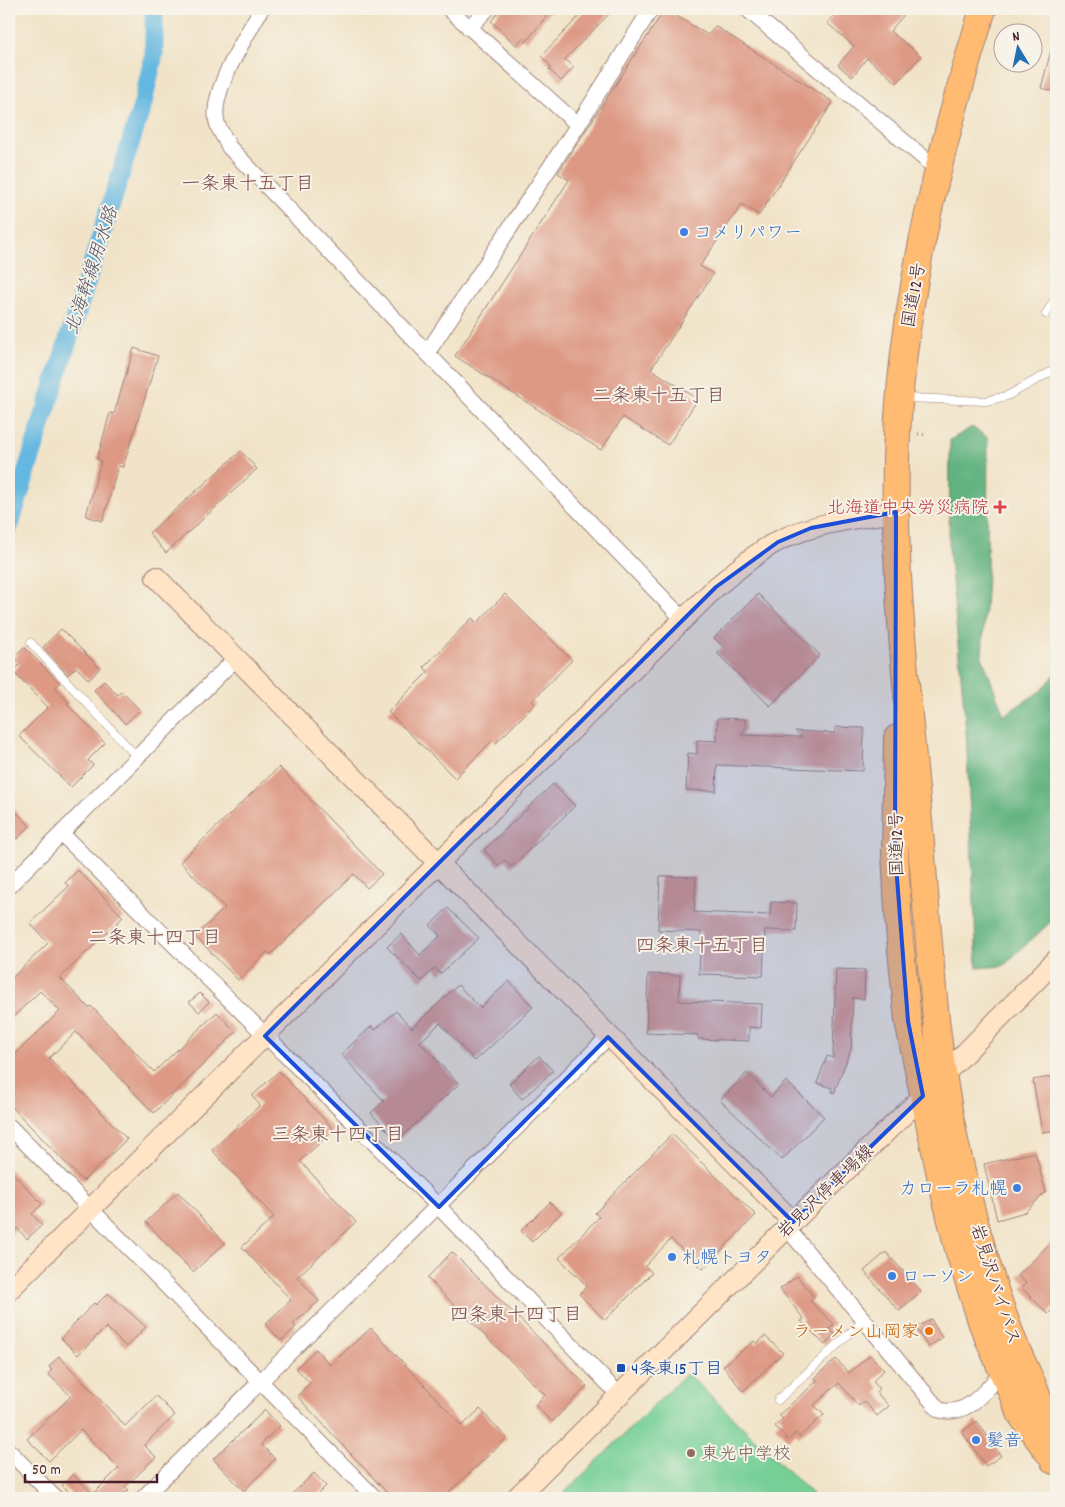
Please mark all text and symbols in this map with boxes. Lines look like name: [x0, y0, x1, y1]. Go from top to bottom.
north arrow: [992, 22, 1042, 72]
text: N: [1011, 27, 1021, 48]
district label: 一条東十五丁目: [181, 172, 315, 199]
water label: 北海幹線用水路: [60, 203, 127, 339]
place label: コメリパワー: [694, 222, 802, 247]
marker: コメリパワー: [678, 226, 690, 238]
street label: 国道12号: [897, 261, 933, 330]
district label: 二条東十五丁目: [592, 384, 726, 411]
place label: 北海道中央労災病院: [827, 497, 989, 522]
marker: 北海道中央労災病院: [993, 500, 1007, 514]
street label: 国道12号: [885, 811, 912, 877]
district label: 二条東十四丁目: [88, 926, 222, 953]
district label: 四条東十五丁目: [635, 934, 769, 961]
district label: 三条東十四丁目: [271, 1123, 405, 1150]
street label: 岩見沢停車場線: [773, 1140, 881, 1246]
place label: カローラ札幌: [899, 1178, 1007, 1203]
marker: カローラ札幌: [1011, 1182, 1023, 1194]
street label: 岩見沢バイパス: [962, 1221, 1025, 1348]
place label: 札幌トヨタ: [682, 1247, 772, 1272]
marker: 札幌トヨタ: [666, 1251, 678, 1263]
place label: ローソン: [902, 1266, 974, 1291]
marker: ローソン: [886, 1270, 898, 1282]
district label: 四条東十四丁目: [449, 1303, 583, 1330]
place label: ラーメン山岡家: [793, 1321, 919, 1346]
marker: ラーメン山岡家: [923, 1325, 935, 1337]
place label: 4条東15丁目: [631, 1358, 723, 1383]
marker: 4条東15丁目: [615, 1362, 627, 1374]
place label: 髪音: [986, 1430, 1022, 1455]
marker: 髪音: [970, 1434, 982, 1446]
place label: 東光中学校: [701, 1443, 791, 1468]
marker: 東光中学校: [685, 1447, 697, 1459]
scale bar: [25, 1452, 158, 1484]
text: 50 m: [32, 1460, 61, 1482]

